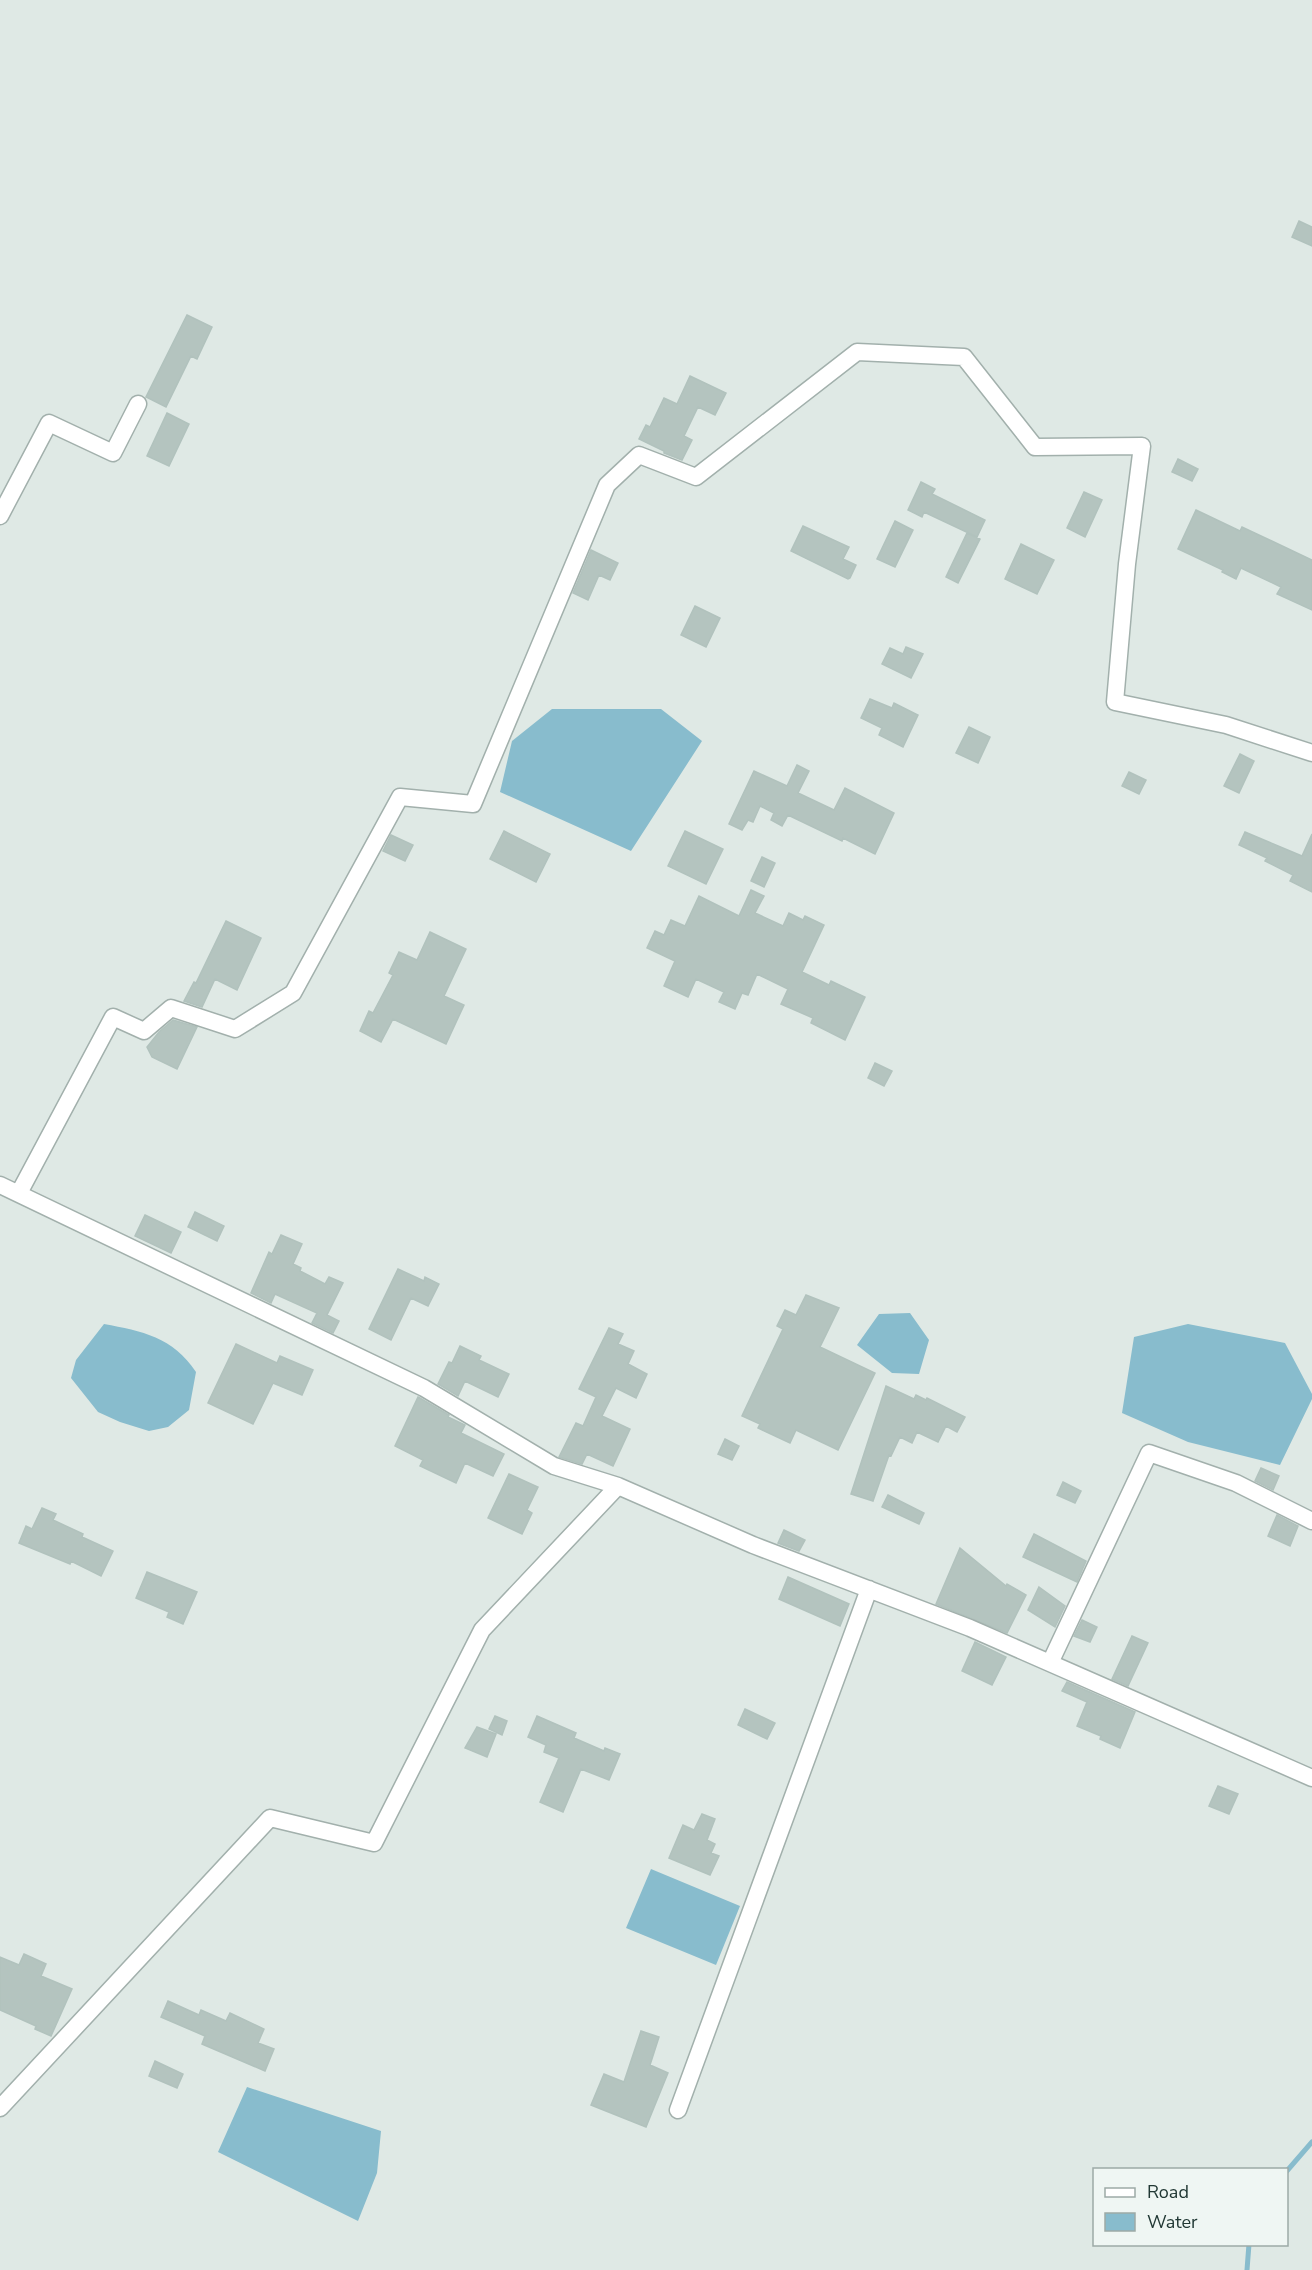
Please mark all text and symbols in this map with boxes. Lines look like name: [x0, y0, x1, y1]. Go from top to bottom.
legend: [1093, 2168, 1288, 2246]
text: Road: [1147, 2180, 1189, 2204]
text: Water: [1147, 2210, 1198, 2234]

